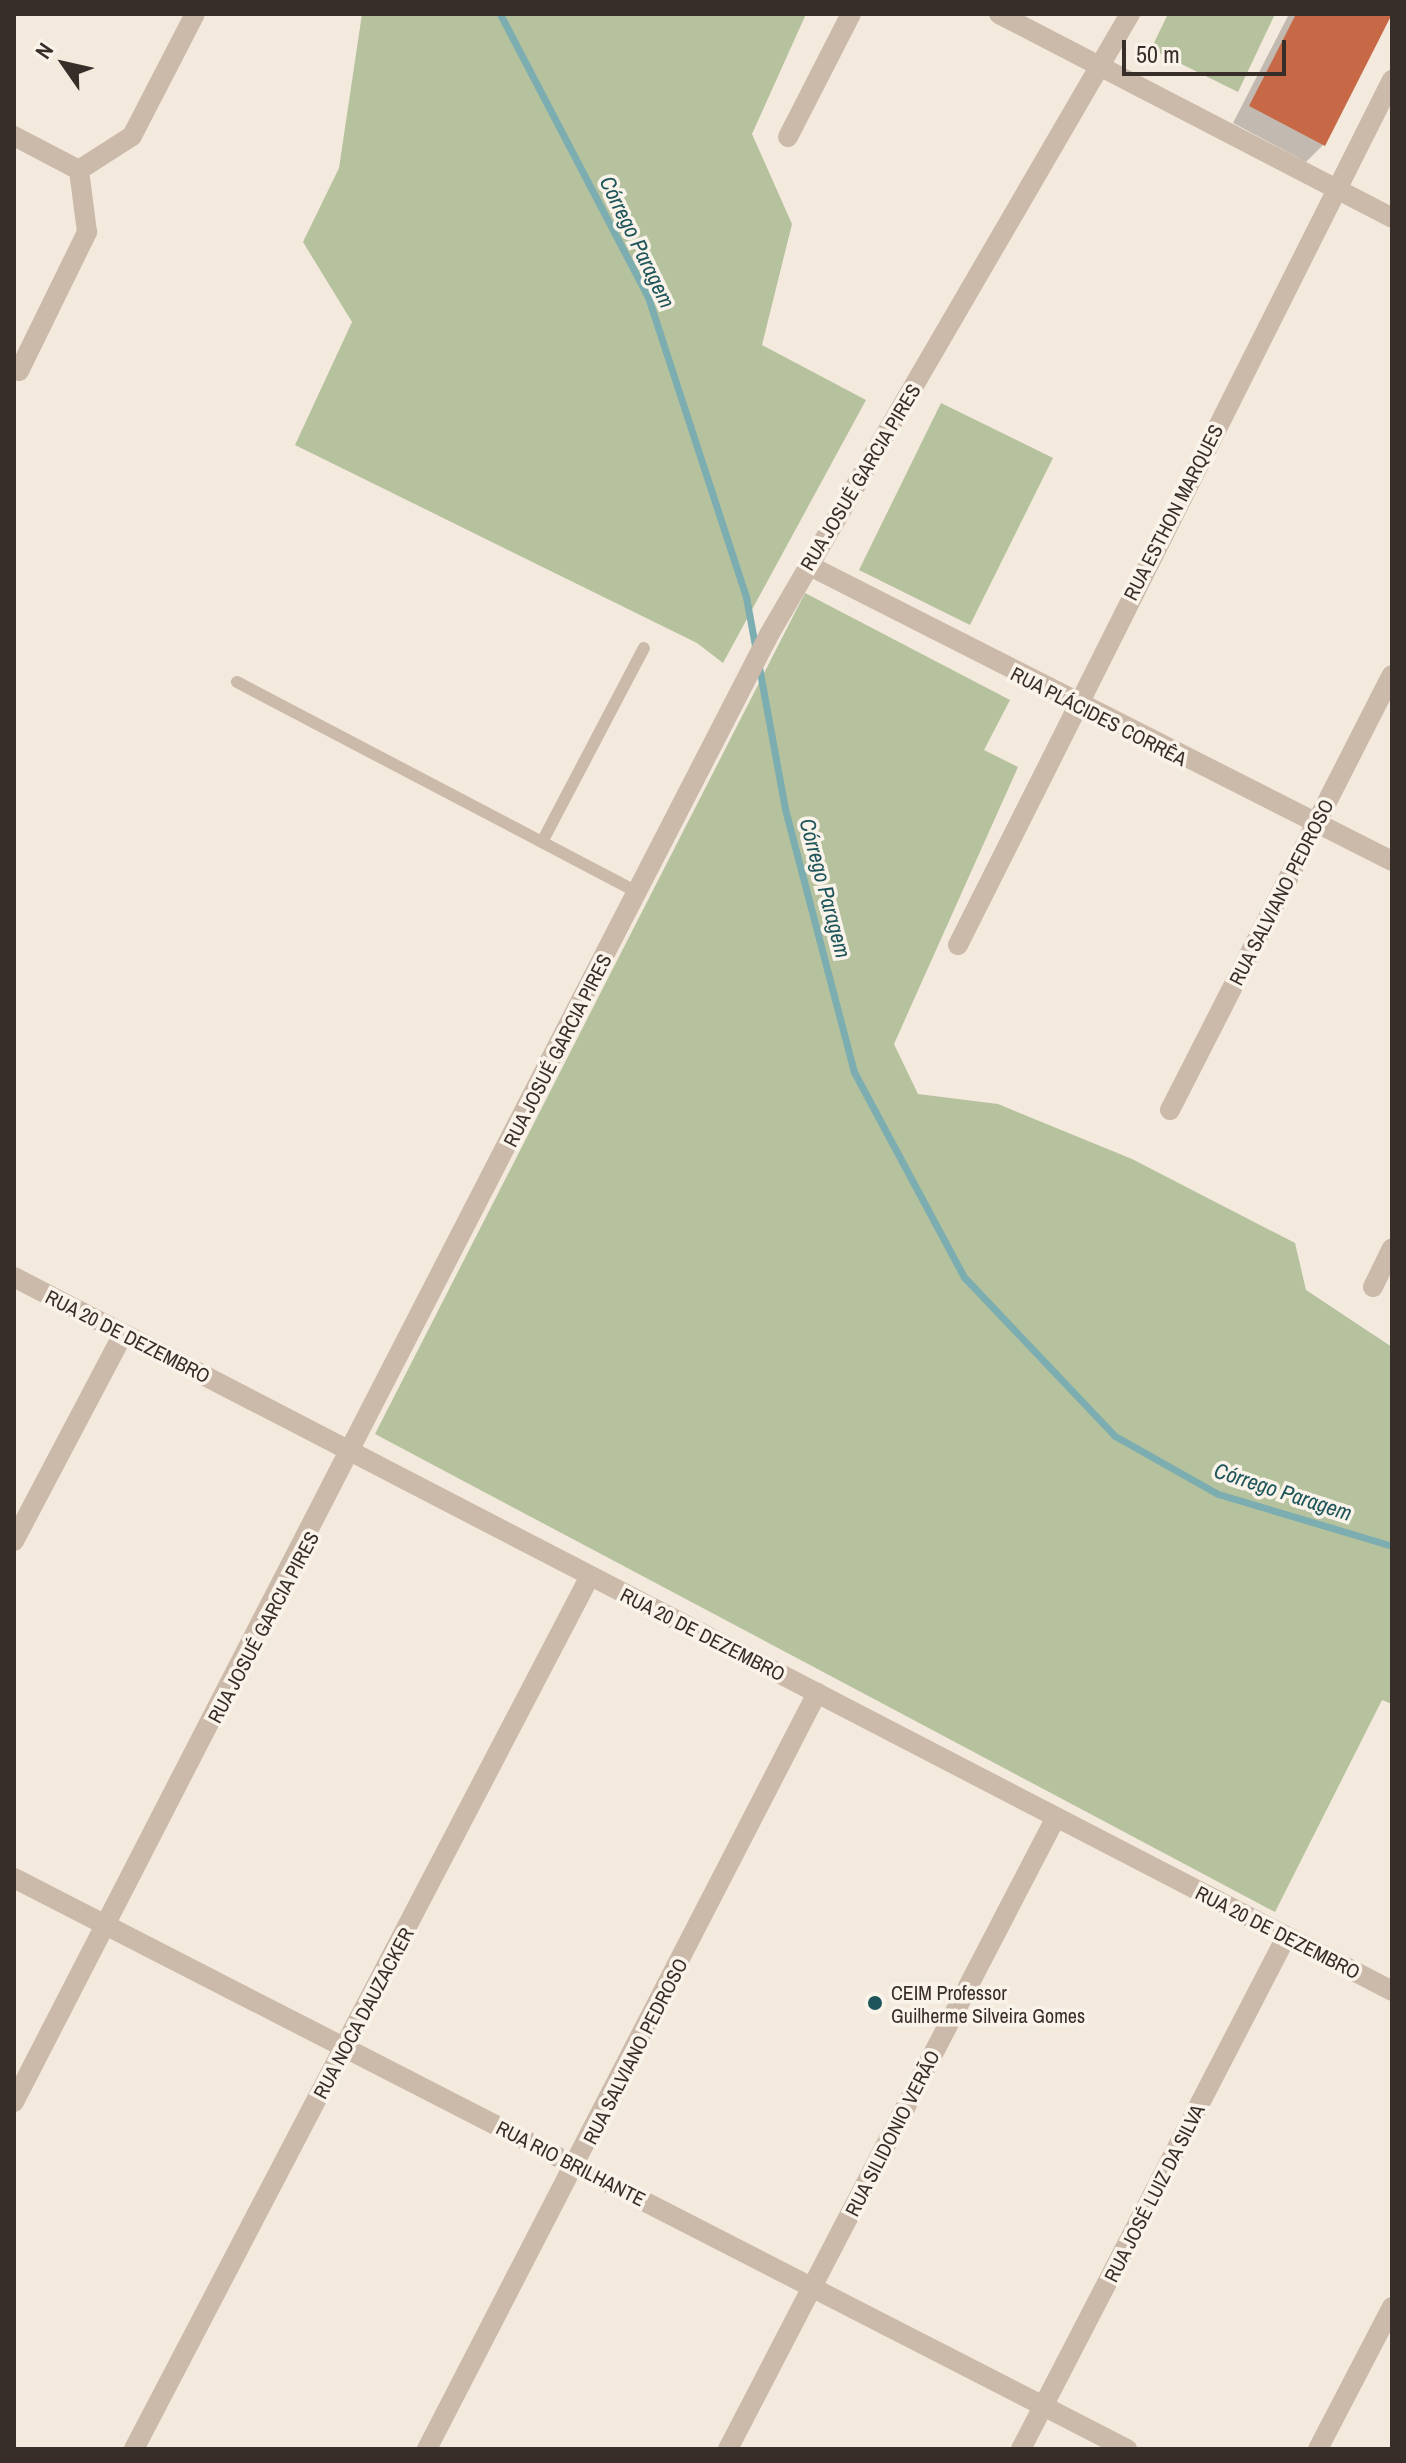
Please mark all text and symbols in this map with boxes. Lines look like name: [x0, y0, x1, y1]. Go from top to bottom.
north arrow: [24, 24, 104, 104]
scale bar: [1126, 24, 1290, 74]
text: N: [28, 37, 60, 64]
text: 50 m: [1136, 38, 1180, 70]
water label: Córrego Paragem: [594, 172, 680, 312]
street label: RUA JOSUÉ GARCIA PIRES: [794, 379, 926, 575]
street label: RUA ESTHON MARQUES: [1118, 420, 1228, 604]
street label: RUA PLÁCIDES CORRÊA: [1007, 661, 1191, 771]
street label: RUA SALVIANO PEDROSO: [1223, 795, 1339, 989]
water label: Córrego Paragem: [794, 815, 856, 961]
street label: RUA JOSUÉ GARCIA PIRES: [497, 949, 617, 1151]
street label: RUA 20 DE DEZEMBRO: [41, 1284, 215, 1388]
water label: Córrego Paragem: [1211, 1457, 1355, 1527]
street label: RUA JOSUÉ GARCIA PIRES: [202, 1526, 324, 1728]
street label: RUA 20 DE DEZEMBRO: [616, 1582, 790, 1686]
street label: RUA 20 DE DEZEMBRO: [1191, 1880, 1365, 1984]
street label: RUA NOCA DAUZACKER: [307, 1922, 419, 2104]
street label: RUA SALVIANO PEDROSO: [577, 1954, 693, 2148]
place label: CEIM Professor Guilherme Silveira Gomes: [891, 1980, 1085, 2027]
marker: CEIM Professor Guilherme Silveira Gomes: [866, 1994, 884, 2012]
street label: RUA SILIDONIO VERÃO: [840, 2046, 944, 2220]
street label: RUA JOSÉ LUIZ DA SILVA: [1098, 2099, 1210, 2287]
street label: RUA RIO BRILHANTE: [492, 2115, 650, 2211]

